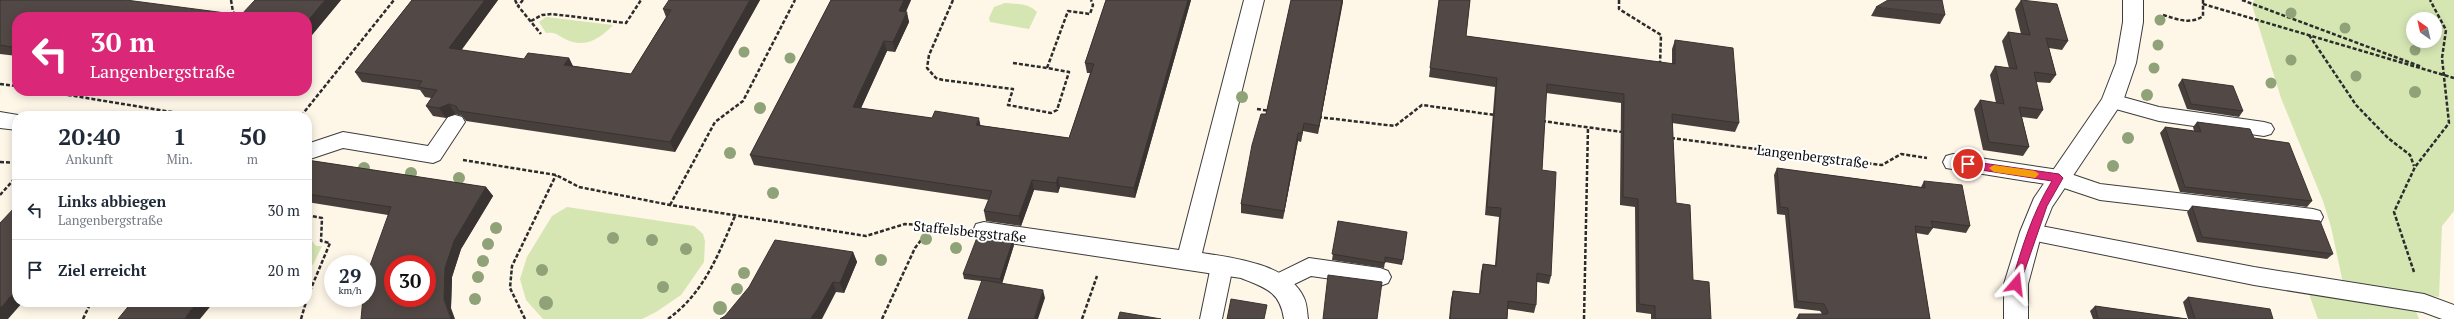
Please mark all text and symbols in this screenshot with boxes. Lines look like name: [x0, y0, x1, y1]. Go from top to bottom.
north arrow: [2406, 12, 2442, 48]
map controls: [2406, 12, 2442, 48]
text: 30 m: [90, 23, 155, 60]
icon: left: [24, 28, 76, 80]
text: Langenbergstraße: [90, 59, 235, 83]
text: 20:40: [58, 120, 120, 152]
text: 1: [173, 120, 186, 152]
text: 50: [239, 120, 266, 152]
street label: Langenbergstraße: [1756, 140, 1870, 172]
pin: [1951, 147, 1985, 181]
text: Ankunft: [65, 150, 113, 168]
text: Min.: [166, 150, 193, 168]
text: m: [247, 150, 258, 168]
icon: arrive: [1957, 153, 1979, 175]
text: Links abbiegen: [58, 191, 166, 211]
icon: left: [24, 199, 46, 221]
text: 30 m: [267, 200, 300, 220]
text: Langenbergstraße: [58, 211, 163, 229]
street label: Staffelsbergstraße: [913, 216, 1027, 246]
speed limit sign: 30: [384, 255, 436, 307]
icon: arrive: [24, 259, 46, 281]
text: Ziel erreicht: [58, 260, 146, 280]
text: 20 m: [267, 260, 300, 280]
text: 29: [339, 262, 361, 289]
position arrow: [1995, 263, 2037, 305]
text: km/h: [338, 284, 362, 297]

